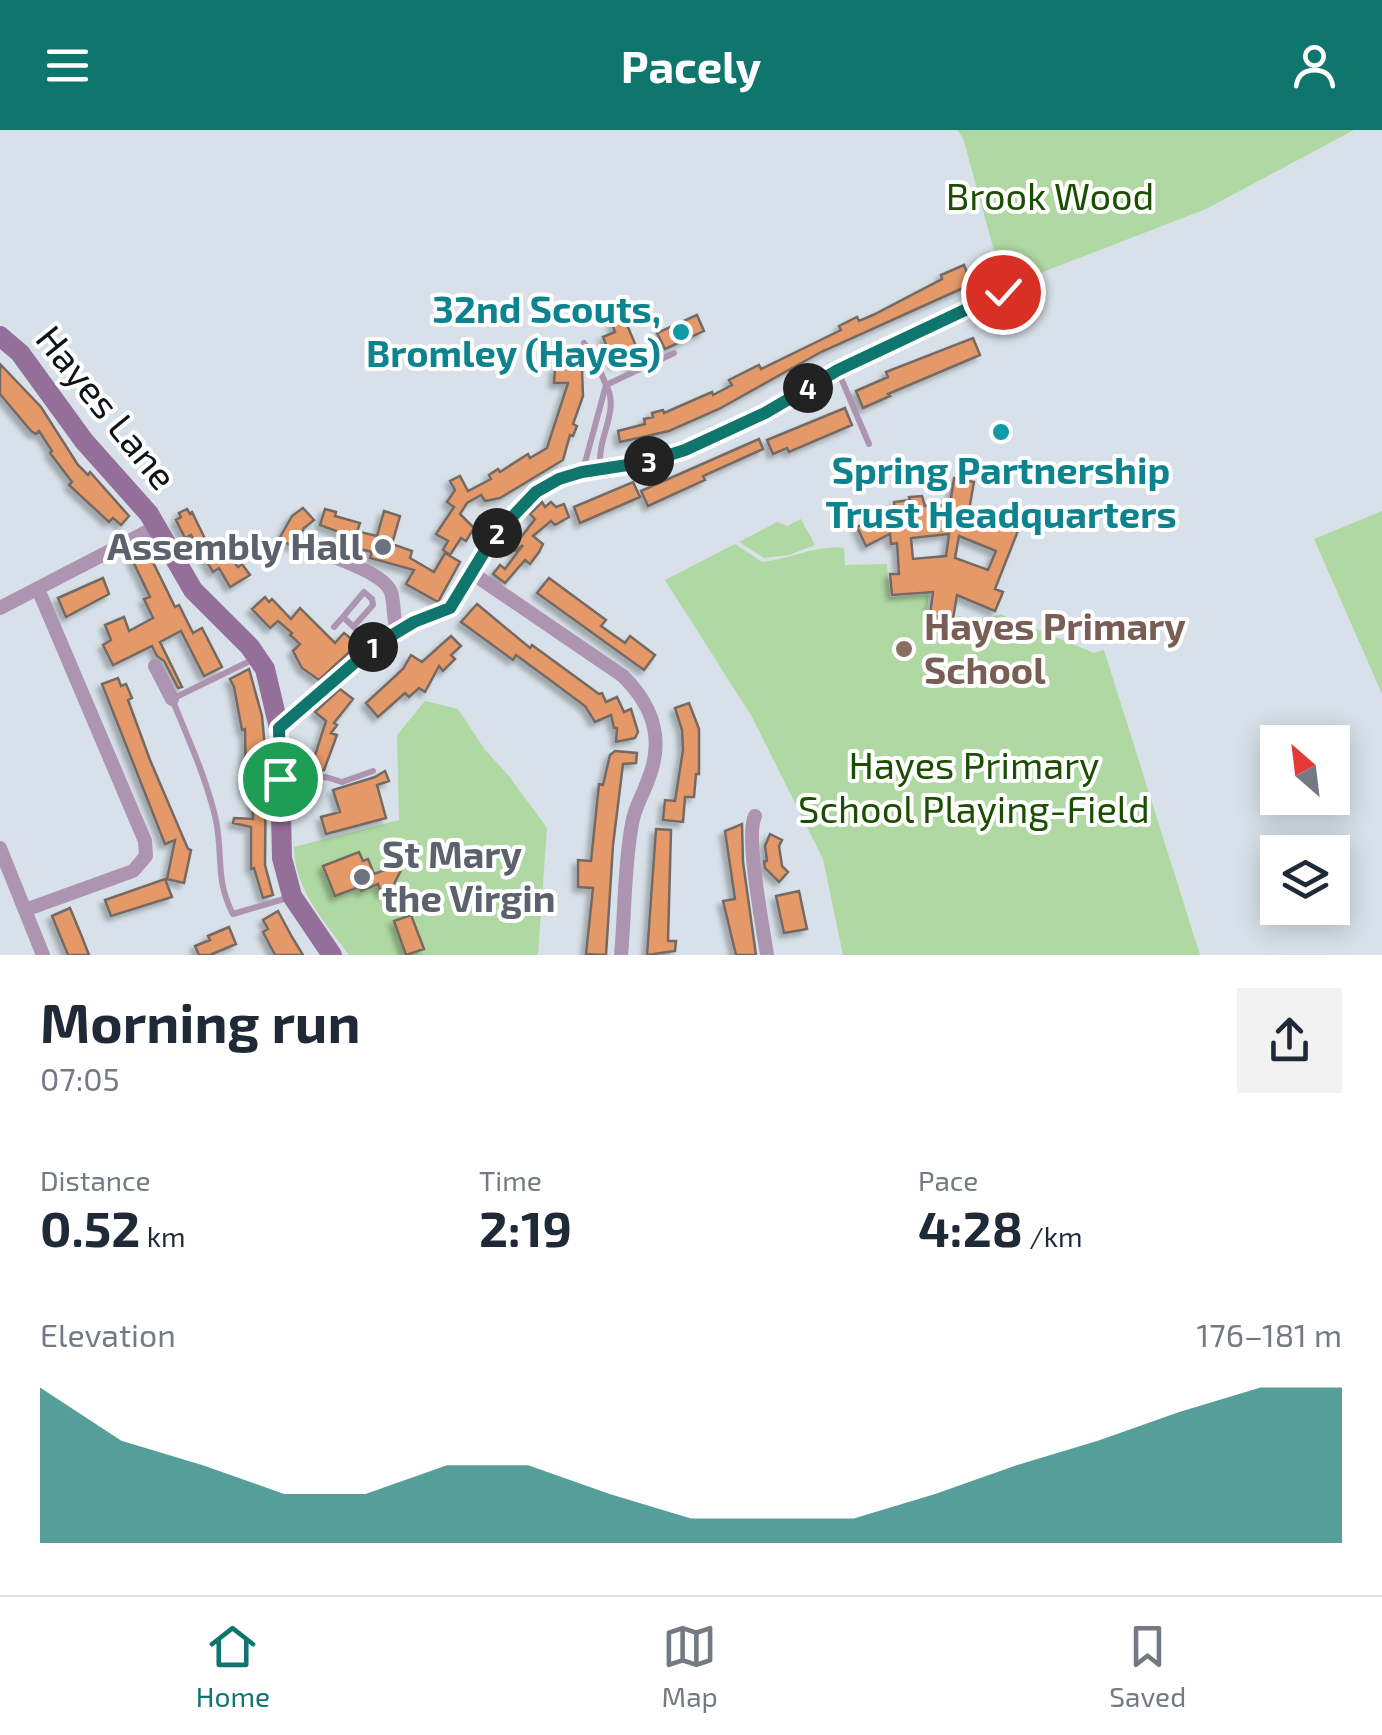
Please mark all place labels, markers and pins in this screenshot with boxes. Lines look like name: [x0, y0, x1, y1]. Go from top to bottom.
pin: [961, 250, 1046, 335]
place label: 32nd Scouts, Bromley (Hayes): [366, 285, 661, 375]
marker: 32nd Scouts, Bromley (Hayes): [670, 321, 692, 343]
pin: 4: [783, 363, 833, 413]
marker: Spring Partnership Trust Headquarters: [990, 421, 1012, 443]
pin: 3: [624, 436, 674, 486]
place label: Spring Partnership Trust Headquarters: [825, 446, 1177, 536]
pin: 2: [472, 508, 522, 558]
place label: Assembly Hall: [107, 522, 364, 568]
marker: Assembly Hall: [372, 536, 394, 558]
place label: Hayes Primary School: [924, 602, 1186, 692]
pin: 1: [348, 622, 398, 672]
marker: Hayes Primary School: [893, 638, 915, 660]
pin: [238, 737, 323, 822]
place label: St Mary the Virgin: [382, 830, 556, 920]
marker: St Mary the Virgin: [351, 866, 373, 888]

